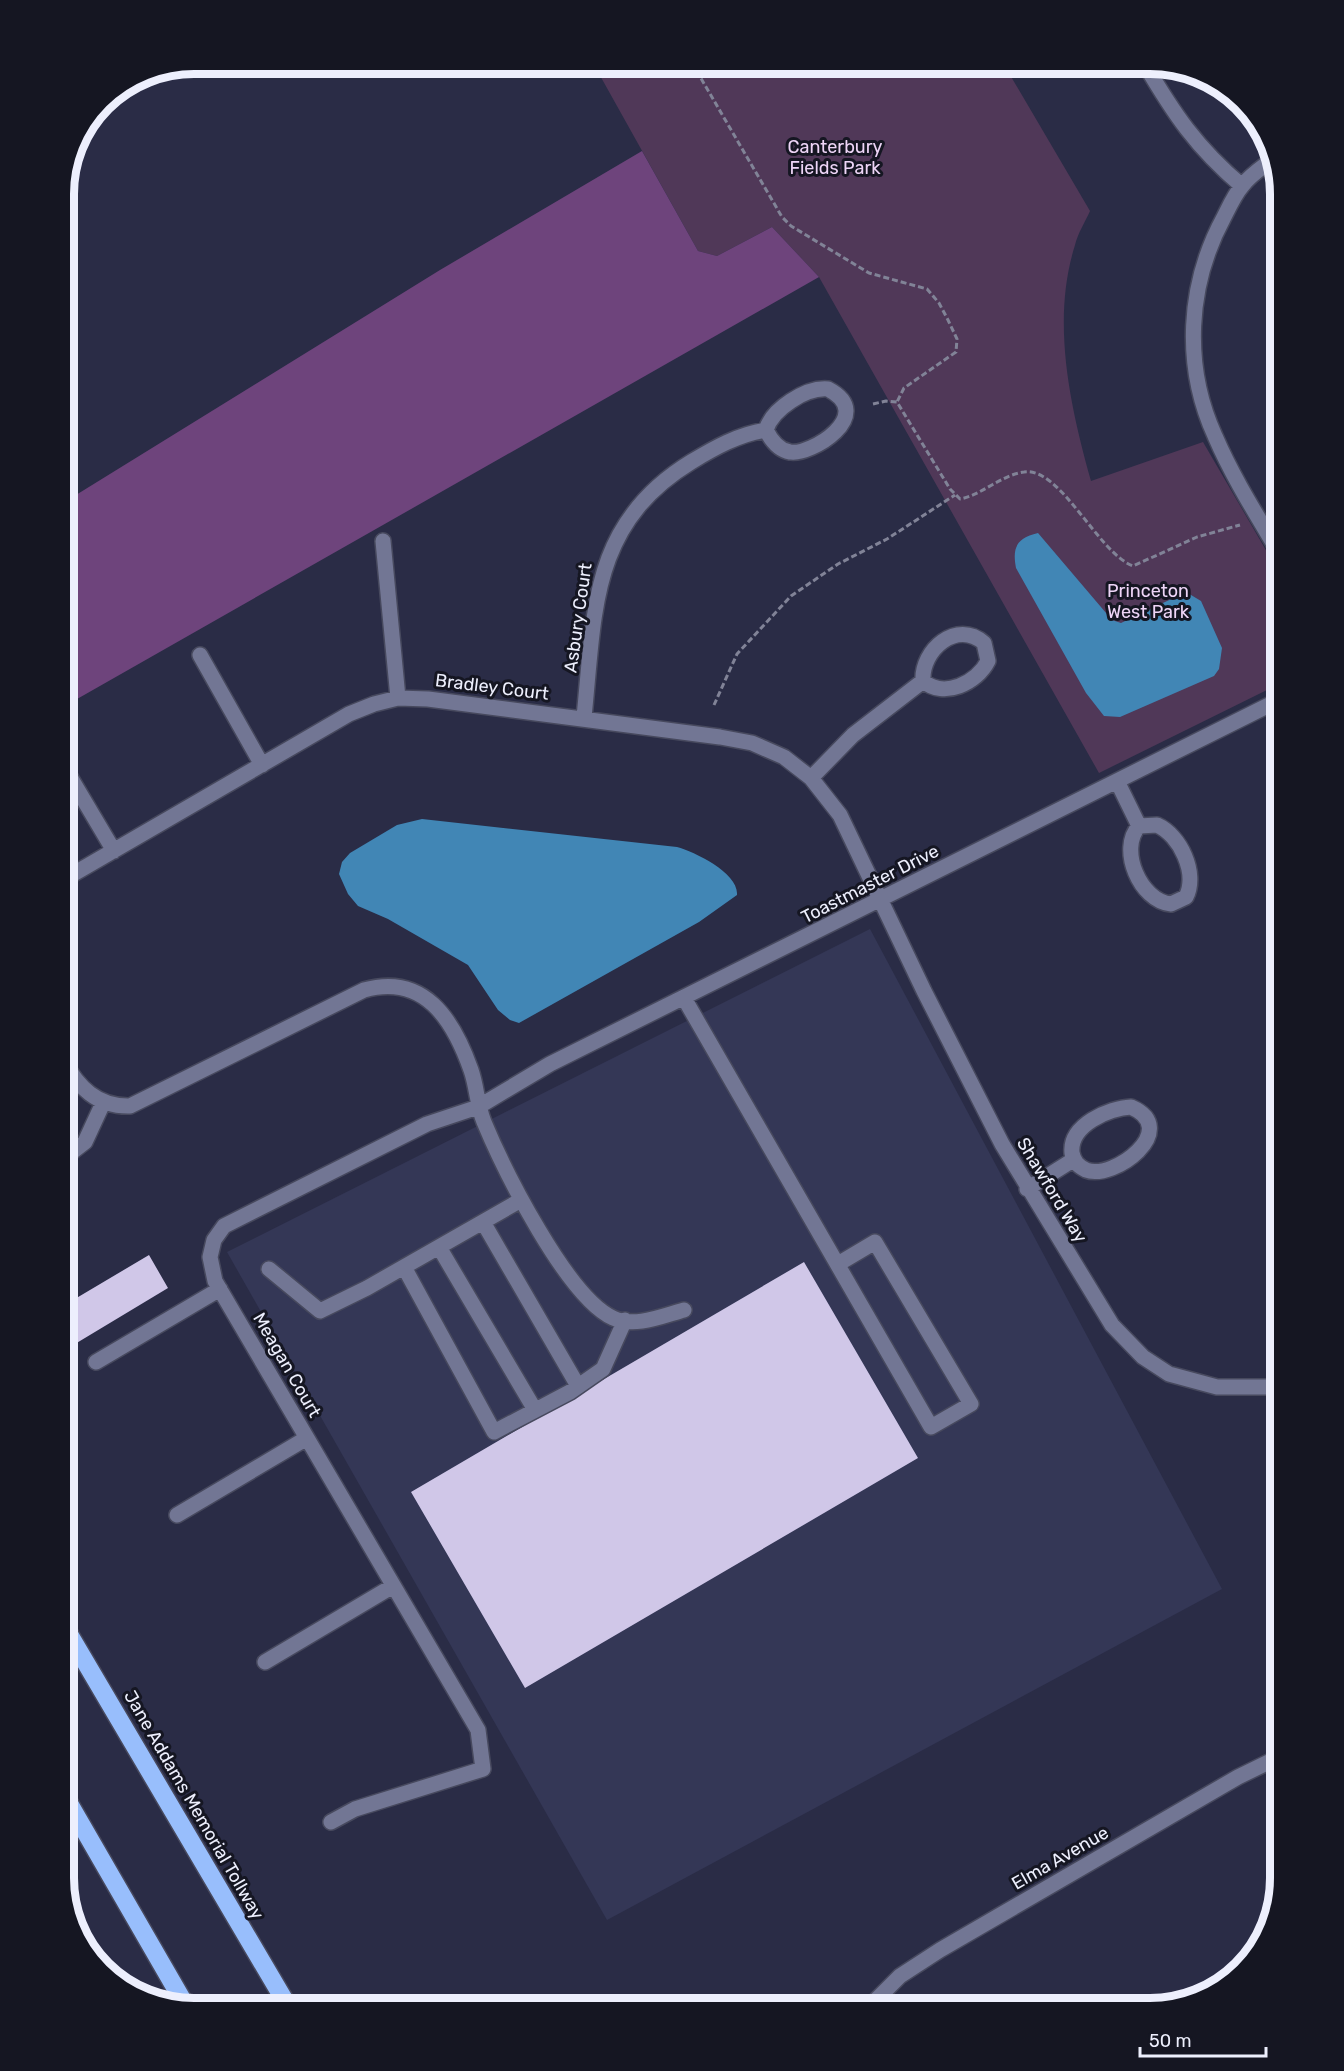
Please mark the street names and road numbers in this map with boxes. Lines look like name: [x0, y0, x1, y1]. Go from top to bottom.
street label: Asbury Court: [559, 562, 597, 674]
street label: Bradley Court: [434, 669, 550, 705]
street label: Toastmaster Drive: [797, 840, 943, 928]
street label: Shawford Way: [1012, 1133, 1092, 1247]
street label: Meagan Court: [248, 1309, 326, 1421]
street label: Jane Addams Memorial Tollway: [119, 1687, 269, 1924]
street label: Elma Avenue: [1008, 1821, 1112, 1895]

